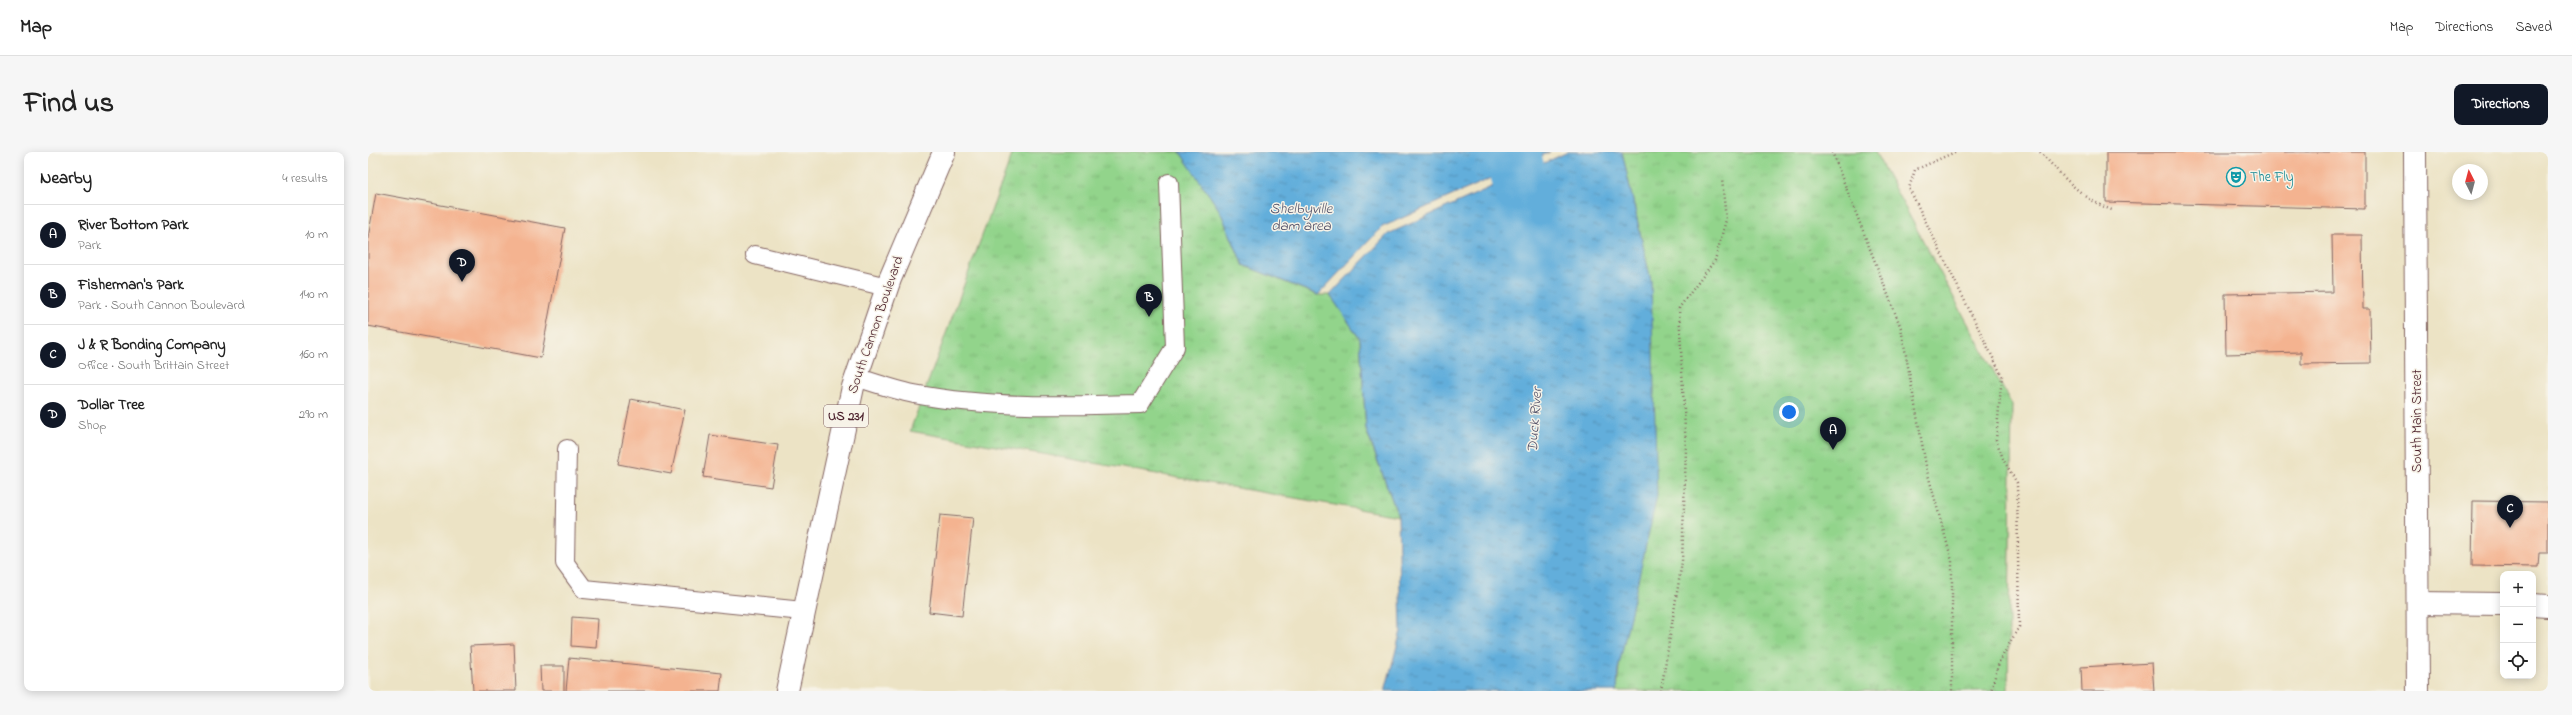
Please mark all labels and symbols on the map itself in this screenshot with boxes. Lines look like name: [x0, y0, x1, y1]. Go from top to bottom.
north arrow: [2452, 164, 2488, 200]
theatre icon: The Fly: [2225, 166, 2247, 188]
place label: The Fly: [2250, 167, 2294, 189]
water label: Shelbyville dam area: [1270, 198, 1334, 237]
pin: D: [449, 249, 475, 282]
street label: South Cannon Boulevard: [843, 253, 909, 397]
pin: B: [1136, 284, 1162, 317]
street label: South Main Street: [2407, 369, 2428, 473]
water label: Duck River: [1522, 384, 1548, 453]
your location: [1779, 402, 1799, 422]
road number: US 231: [824, 405, 868, 427]
pin: A: [1820, 417, 1846, 450]
pin: C: [2497, 495, 2523, 528]

